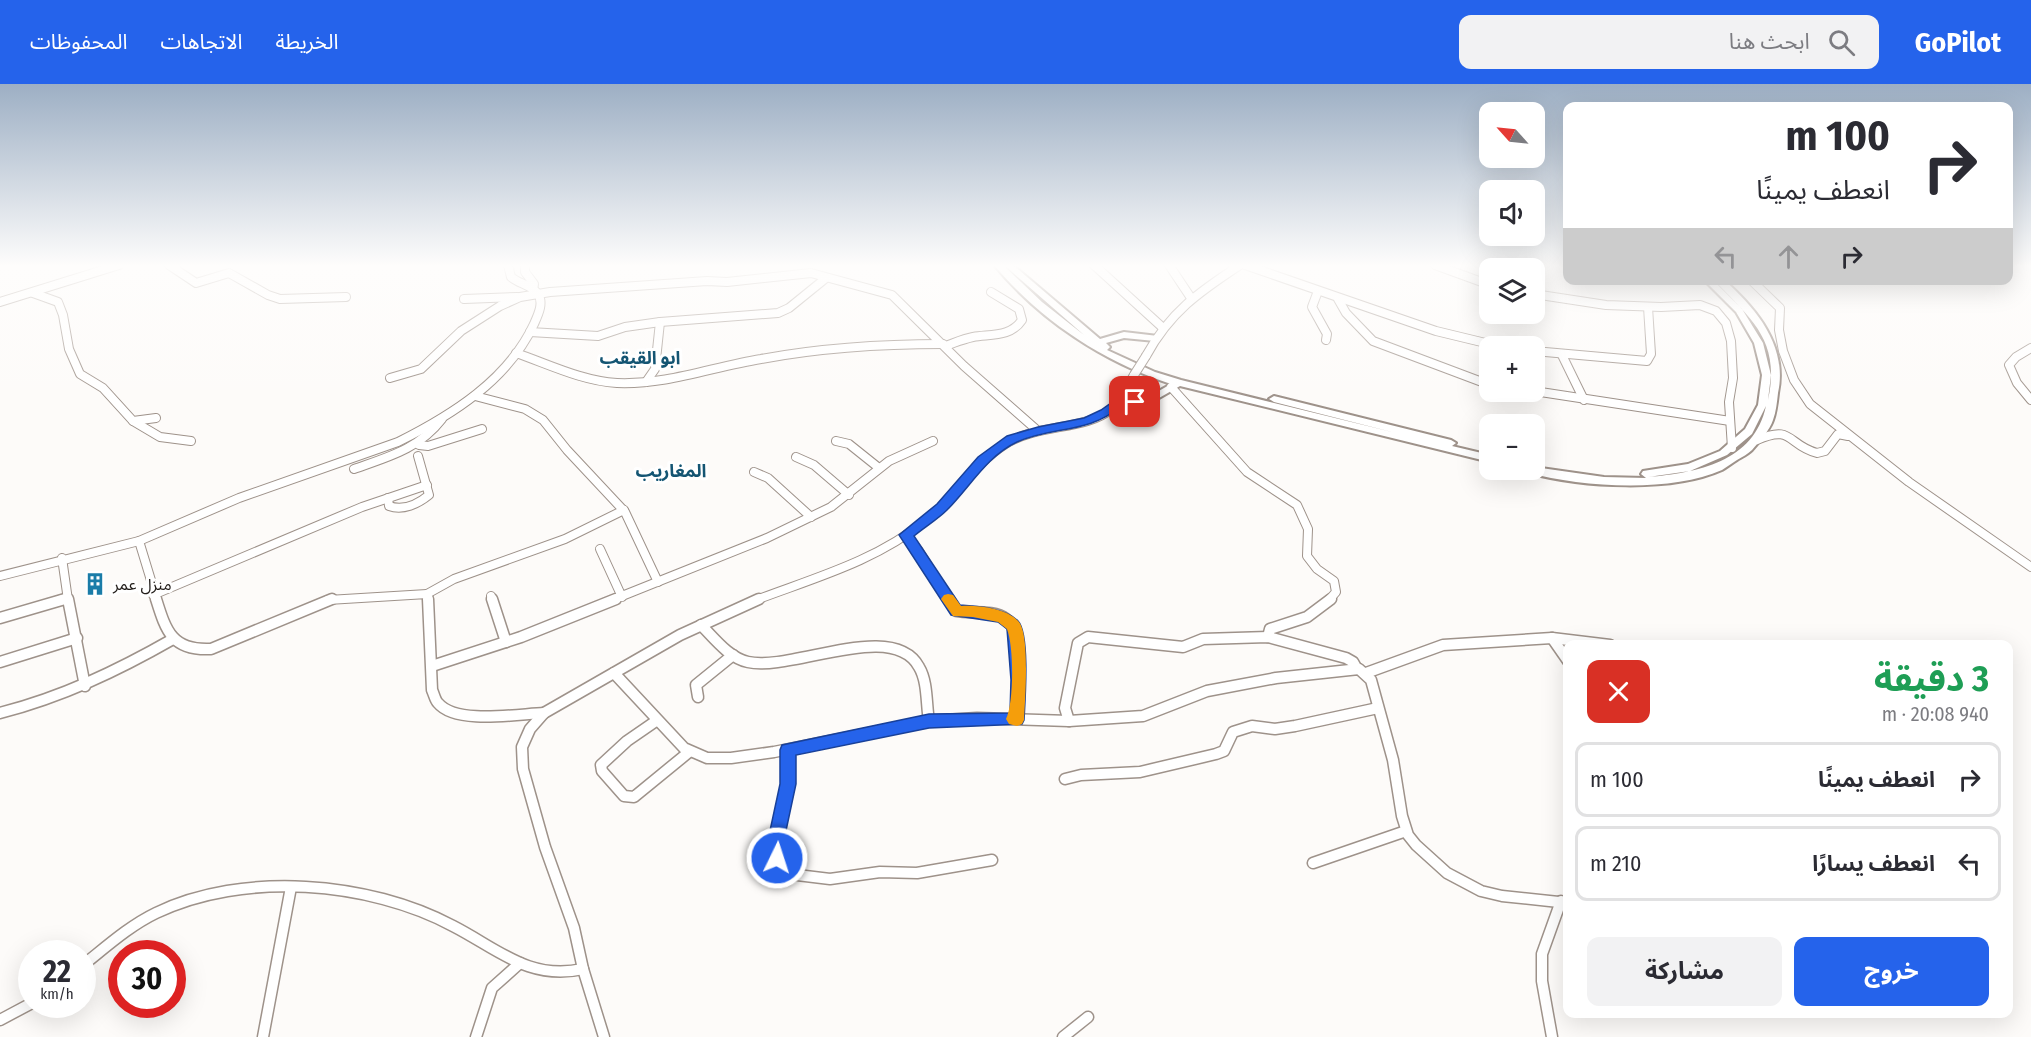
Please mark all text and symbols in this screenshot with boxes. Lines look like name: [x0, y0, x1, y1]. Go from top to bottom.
search box: [1459, 15, 1879, 69]
icon: search: [1825, 26, 1858, 59]
text: GoPilot: [1915, 26, 2001, 59]
text: ابحث هنا: [1729, 28, 1810, 55]
text: المحفوظات: [30, 29, 127, 55]
text: الاتجاهات: [160, 29, 242, 55]
text: الخريطة: [275, 29, 338, 55]
north arrow: [1479, 102, 1545, 168]
map controls: [1479, 102, 1545, 480]
text: 100 m: [1786, 111, 1890, 161]
icon: right: [1911, 126, 1989, 204]
text: انعطف يمينًا: [1756, 174, 1890, 206]
button: sound: [1479, 180, 1545, 246]
icon: left: [1709, 240, 1742, 273]
icon: ahead: [1772, 240, 1805, 273]
icon: right: [1835, 240, 1868, 273]
button: layers: [1479, 258, 1545, 324]
button: +: [1479, 336, 1545, 402]
district label: ابو القيقب: [599, 347, 681, 369]
pin: [1109, 376, 1160, 427]
icon: arrive: [1118, 385, 1151, 418]
button: −: [1479, 414, 1545, 480]
district label: المغاريب: [636, 460, 707, 482]
building icon: منزل عمر: [82, 571, 108, 597]
place label: منزل عمر: [112, 575, 172, 595]
text: 3 دقيقة: [1874, 657, 1989, 701]
button: close: [1587, 660, 1650, 723]
text: 940 m · 20:08: [1882, 702, 1989, 726]
icon: right: [1953, 763, 1986, 796]
text: 100 m: [1590, 766, 1644, 793]
text: انعطف يمينًا: [1818, 766, 1935, 793]
position arrow: [745, 826, 809, 890]
icon: left: [1953, 847, 1986, 880]
text: 210 m: [1590, 850, 1641, 877]
text: انعطف يسارًا: [1812, 850, 1935, 877]
button: مشاركة: [1587, 937, 1782, 1006]
button: خروج: [1794, 937, 1989, 1006]
speed limit sign: 30: [108, 940, 186, 1018]
text: 22: [43, 954, 71, 990]
text: km/h: [40, 985, 74, 1003]

